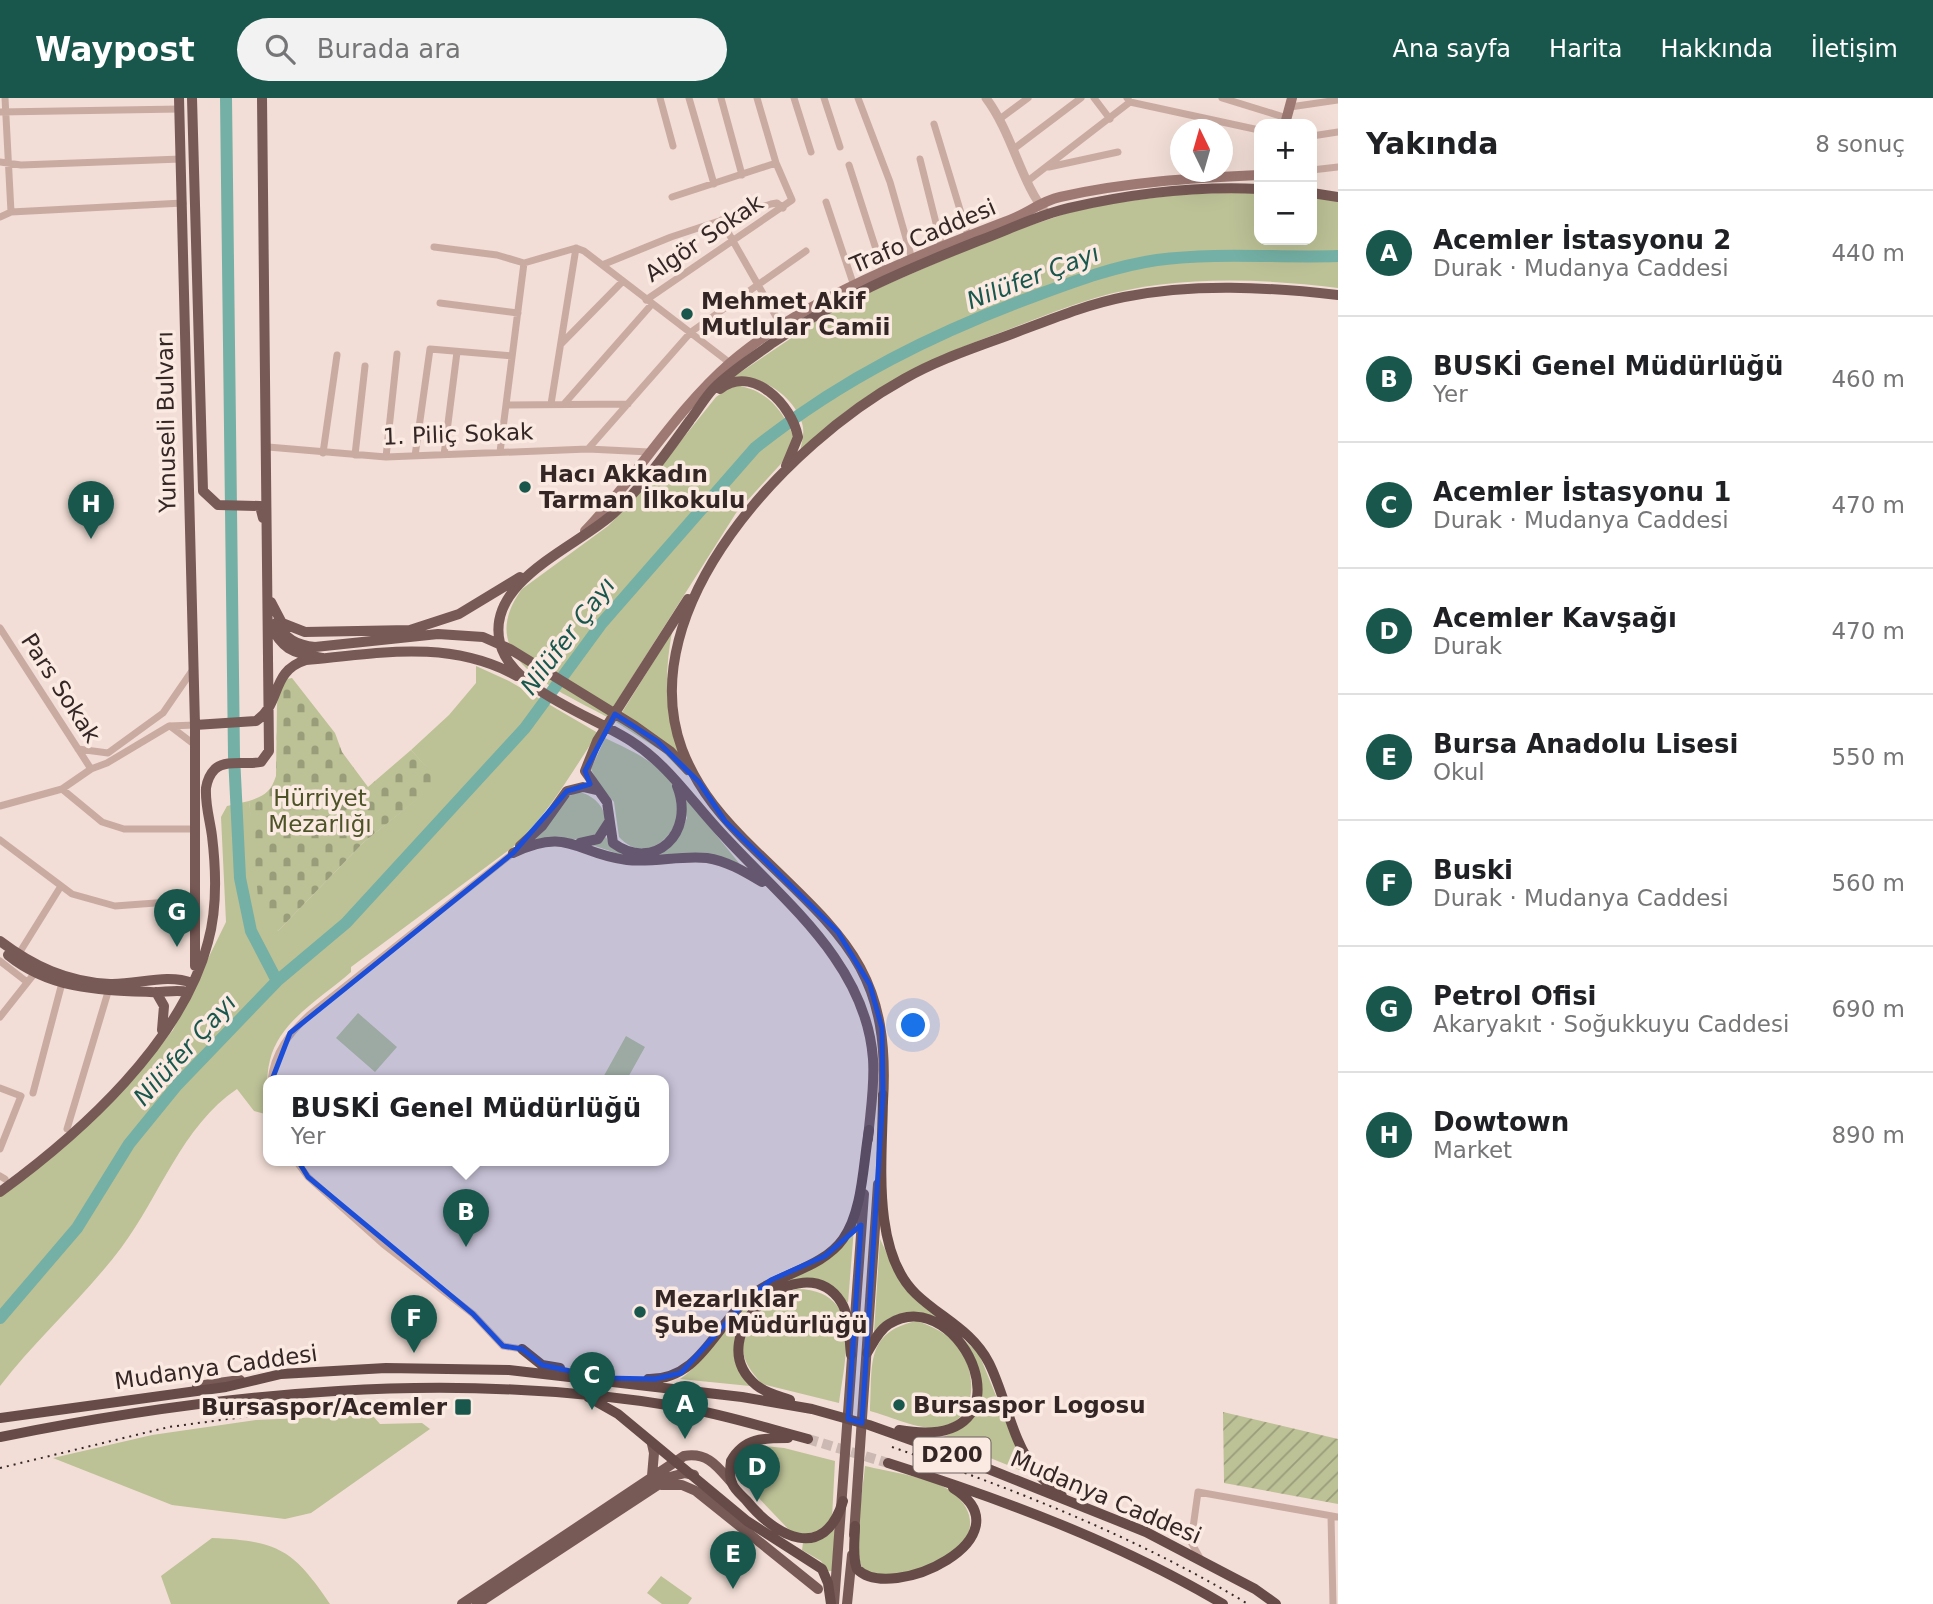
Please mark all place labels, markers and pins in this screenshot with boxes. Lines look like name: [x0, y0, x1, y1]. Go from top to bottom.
place label: Mehmet Akif Mutlular Camii: [701, 288, 890, 340]
marker: Mehmet Akif Mutlular Camii: [679, 306, 695, 322]
place label: Hacı Akkadın Tarman İlkokulu: [539, 461, 745, 513]
marker: Hacı Akkadın Tarman İlkokulu: [517, 479, 533, 495]
pin: H: [68, 481, 114, 539]
pin: G: [154, 889, 200, 947]
pin: B: [443, 1189, 489, 1247]
place label: Mezarlıklar Şube Müdürlüğü: [654, 1286, 868, 1338]
pin: F: [391, 1295, 437, 1353]
marker: Mezarlıklar Şube Müdürlüğü: [632, 1304, 648, 1320]
pin: C: [569, 1352, 615, 1410]
pin: A: [662, 1381, 708, 1439]
place label: Bursaspor Logosu: [913, 1392, 1146, 1418]
place label: Bursaspor/Acemler: [201, 1394, 448, 1420]
marker: Bursaspor/Acemler: [453, 1397, 473, 1417]
marker: Bursaspor Logosu: [891, 1397, 907, 1413]
pin: D: [734, 1444, 780, 1502]
pin: E: [710, 1531, 756, 1589]

